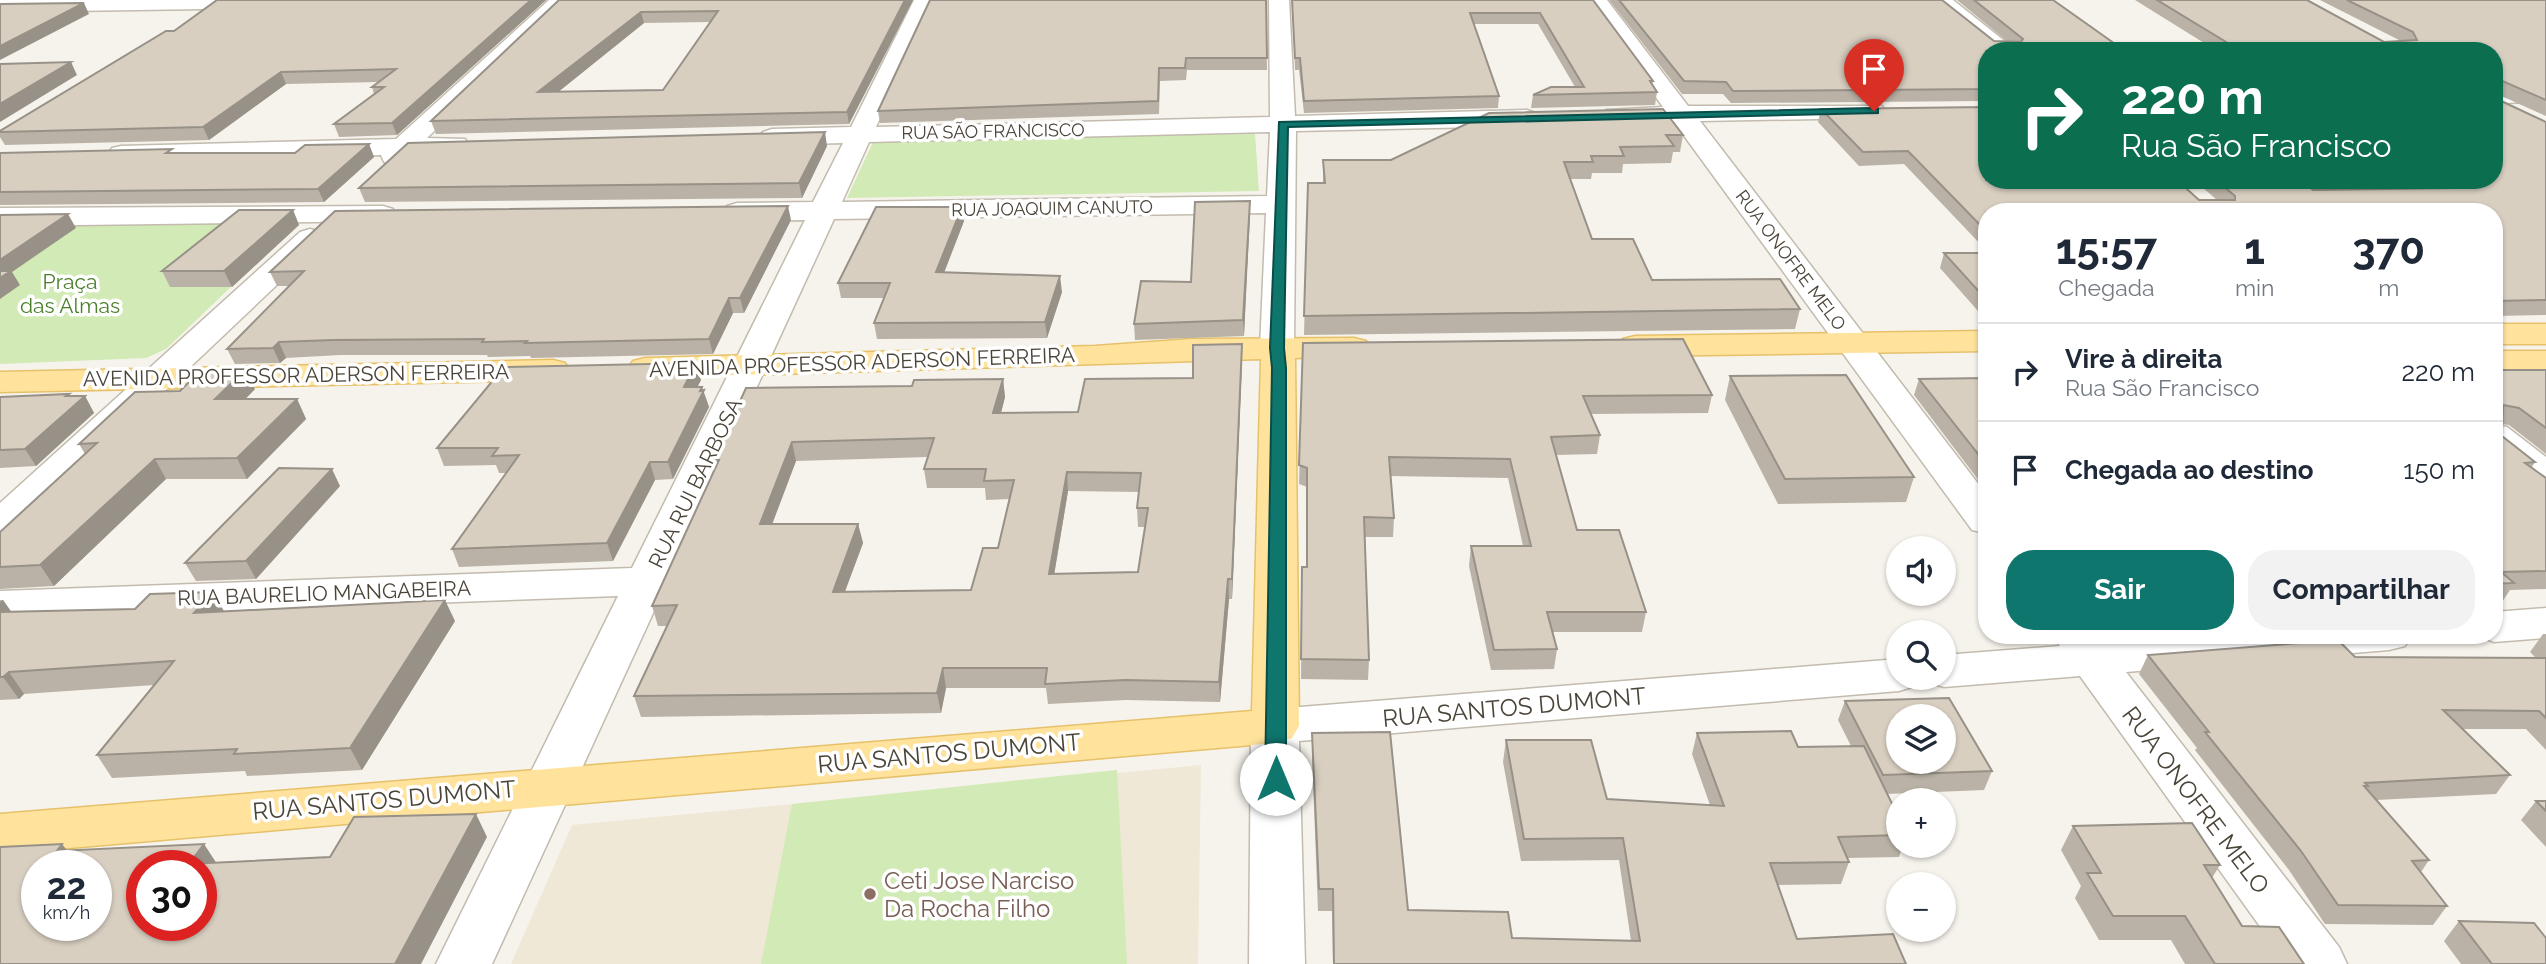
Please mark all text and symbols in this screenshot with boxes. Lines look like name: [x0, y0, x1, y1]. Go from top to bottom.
pin: [1844, 39, 1904, 111]
icon: arrive: [1855, 50, 1893, 88]
text: 220 m: [2121, 68, 2264, 125]
icon: right: [2006, 70, 2097, 161]
street label: RUA SÃO FRANCISCO: [901, 119, 1085, 143]
text: Rua São Francisco: [2121, 127, 2392, 164]
street label: RUA ONOFRE MELO: [1731, 186, 1851, 334]
street label: RUA JOAQUIM CANUTO: [951, 196, 1153, 220]
text: 15:57: [2056, 225, 2157, 274]
text: 1: [2244, 225, 2265, 274]
text: 370: [2352, 225, 2425, 274]
park label: Praça das Almas: [20, 269, 120, 318]
text: Chegada: [2058, 274, 2155, 301]
text: min: [2235, 274, 2274, 301]
text: m: [2378, 274, 2399, 301]
street label: AVENIDA PROFESSOR ADERSON FERREIRA: [649, 342, 1075, 382]
text: Vire à direita: [2065, 344, 2222, 374]
icon: right: [2006, 353, 2044, 391]
text: 220 m: [2401, 357, 2475, 387]
street label: AVENIDA PROFESSOR ADERSON FERREIRA: [83, 359, 509, 391]
text: Rua São Francisco: [2065, 374, 2260, 401]
street label: RUA RUI BARBOSA: [643, 394, 747, 572]
icon: arrive: [2006, 451, 2044, 489]
text: Chegada ao destino: [2065, 455, 2314, 485]
text: 150 m: [2403, 455, 2475, 485]
map controls: [1886, 536, 1956, 942]
button: sound: [1886, 536, 1956, 606]
button: Sair: [2006, 550, 2234, 630]
button: Compartilhar: [2248, 550, 2475, 630]
street label: RUA BAURELIO MANGABEIRA: [177, 575, 471, 611]
button: search: [1886, 620, 1956, 690]
street label: RUA SANTOS DUMONT: [1381, 681, 1647, 733]
street label: RUA ONOFRE MELO: [2116, 701, 2276, 899]
button: layers: [1886, 704, 1956, 774]
street label: RUA SANTOS DUMONT: [816, 727, 1082, 779]
position arrow: [1239, 742, 1313, 816]
street label: RUA SANTOS DUMONT: [251, 774, 517, 826]
button: +: [1886, 788, 1956, 858]
speed limit sign: 30: [126, 850, 217, 941]
text: 22: [47, 866, 86, 907]
place label: Ceti Jose Narciso Da Rocha Filho: [884, 866, 1074, 923]
button: −: [1886, 872, 1956, 942]
marker: Ceti Jose Narciso Da Rocha Filho: [862, 886, 878, 902]
text: km/h: [43, 902, 90, 923]

